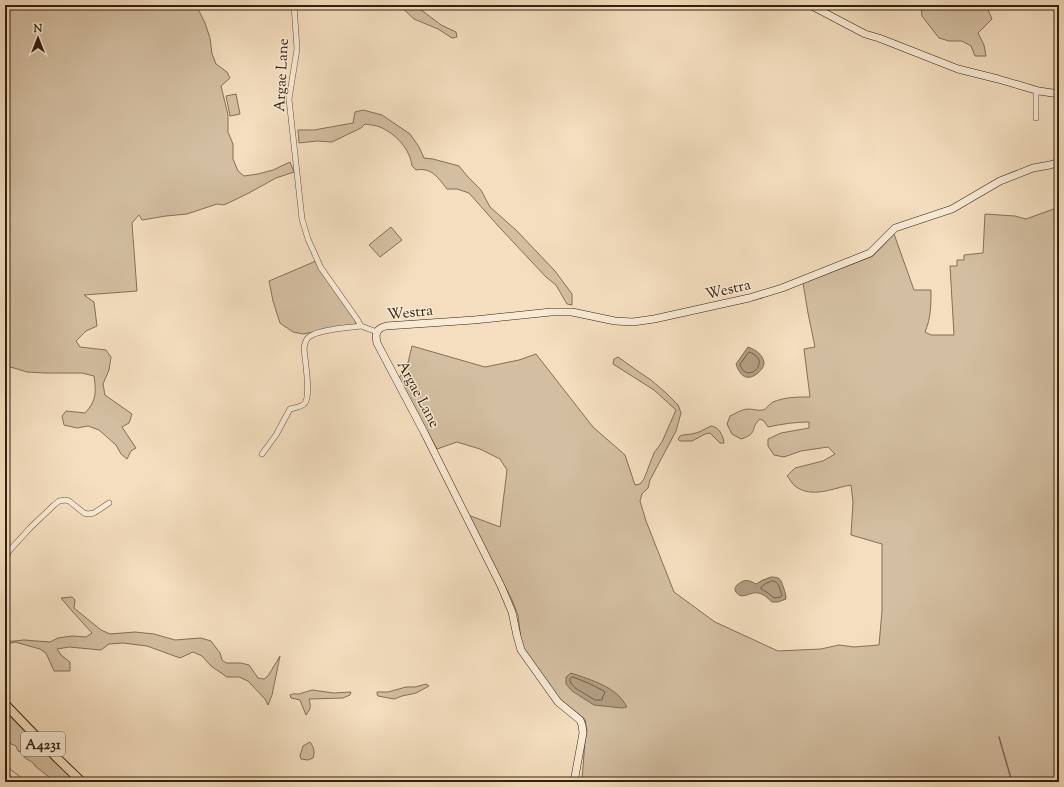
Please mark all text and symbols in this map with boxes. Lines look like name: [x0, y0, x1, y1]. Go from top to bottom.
north arrow: [18, 18, 58, 58]
text: N: [33, 21, 43, 37]
street label: Argae Lane: [270, 38, 295, 112]
street label: Westra: [704, 275, 753, 306]
street label: Westra: [386, 301, 434, 326]
street label: Argae Lane: [391, 357, 444, 432]
road number: A4231: [21, 732, 65, 756]

